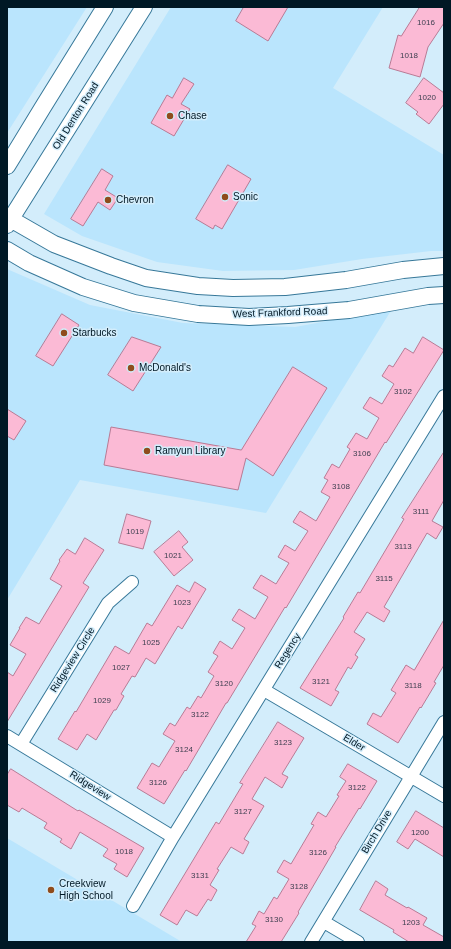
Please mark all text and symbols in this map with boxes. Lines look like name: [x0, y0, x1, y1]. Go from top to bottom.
house number: 1016: [417, 18, 435, 28]
house number: 1018: [400, 51, 418, 61]
street label: Old Denton Road: [50, 80, 102, 152]
house number: 1020: [418, 93, 436, 103]
place label: Chase: [178, 110, 207, 122]
marker: Chase: [165, 111, 175, 121]
place label: Sonic: [233, 191, 258, 203]
marker: Sonic: [220, 192, 230, 202]
place label: Chevron: [116, 194, 154, 206]
marker: Chevron: [103, 195, 113, 205]
street label: West Frankford Road: [232, 305, 328, 321]
place label: Starbucks: [72, 327, 116, 339]
marker: Starbucks: [59, 328, 69, 338]
place label: McDonald's: [139, 362, 191, 374]
marker: McDonald's: [126, 363, 136, 373]
house number: 3102: [394, 387, 412, 397]
place label: Ramyun Library: [155, 445, 226, 457]
marker: Ramyun Library: [142, 446, 152, 456]
house number: 3106: [353, 449, 371, 459]
house number: 3108: [332, 482, 350, 492]
house number: 3111: [413, 507, 429, 517]
house number: 1019: [126, 527, 144, 537]
house number: 3113: [394, 542, 412, 552]
house number: 1021: [164, 551, 182, 561]
house number: 3115: [375, 574, 393, 584]
house number: 1023: [173, 598, 191, 608]
street label: Ridgeview Circle: [48, 625, 98, 695]
street label: Regency: [272, 631, 304, 671]
house number: 1025: [142, 638, 160, 648]
house number: 1027: [112, 663, 130, 673]
house number: 3121: [312, 677, 330, 687]
house number: 3120: [215, 679, 233, 689]
house number: 3118: [404, 681, 422, 691]
house number: 1029: [93, 696, 111, 706]
house number: 3122: [191, 710, 209, 720]
street label: Elder: [341, 732, 367, 754]
house number: 3123: [274, 738, 292, 748]
house number: 3124: [175, 745, 193, 755]
street label: Ridgeview: [67, 769, 113, 803]
house number: 3126: [149, 778, 167, 788]
house number: 3122: [348, 783, 366, 793]
house number: 3127: [234, 807, 252, 817]
street label: Birch Drive: [359, 808, 395, 856]
house number: 1200: [411, 828, 429, 838]
house number: 1018: [115, 847, 133, 857]
house number: 3126: [309, 848, 327, 858]
house number: 3131: [191, 871, 209, 881]
place label: Creekview High School: [59, 878, 113, 902]
house number: 3128: [290, 882, 308, 892]
marker: Creekview High School: [46, 885, 56, 895]
house number: 3130: [265, 915, 283, 925]
house number: 1203: [402, 918, 420, 928]

